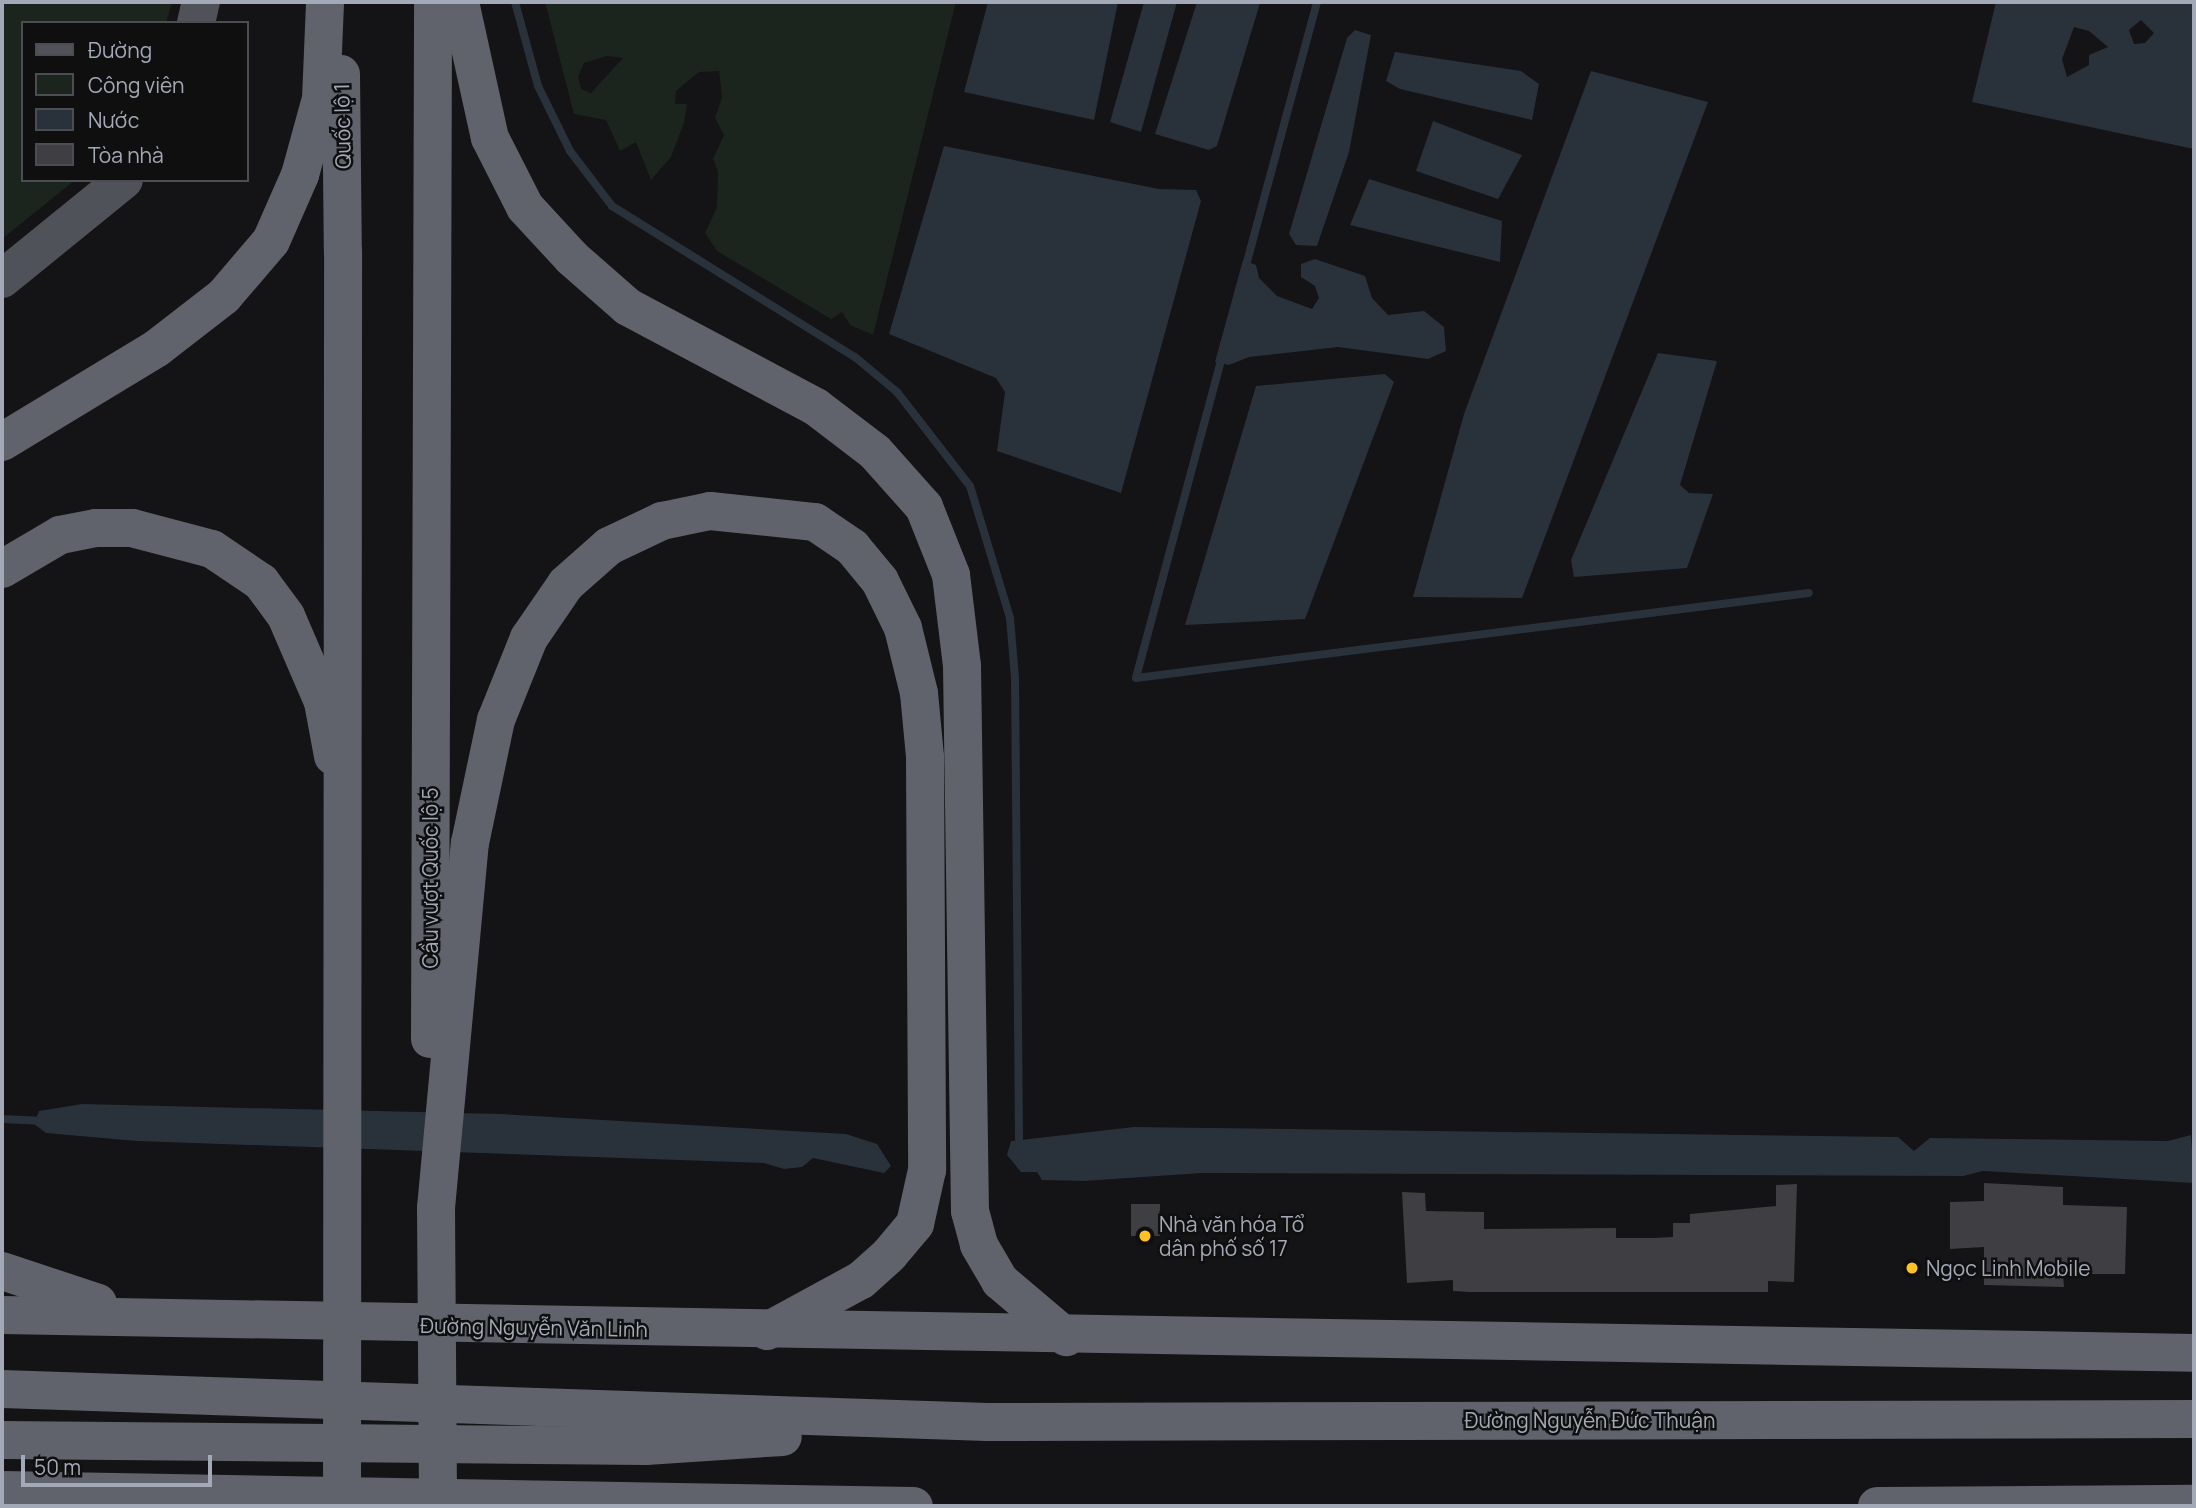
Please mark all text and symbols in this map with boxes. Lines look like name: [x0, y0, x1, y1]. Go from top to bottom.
legend: [21, 21, 248, 182]
text: Đường: [88, 36, 152, 64]
text: Công viên: [88, 71, 185, 99]
street label: Quốc lộ 1: [329, 83, 355, 169]
text: Nước: [88, 106, 139, 134]
text: Tòa nhà: [88, 141, 164, 169]
street label: Cầu vượt Quốc lộ 5: [417, 787, 443, 969]
place label: Nhà văn hóa Tổ dân phố số 17: [1159, 1211, 1304, 1261]
marker: Nhà văn hóa Tổ dân phố số 17: [1137, 1228, 1153, 1244]
place label: Ngọc Linh Mobile: [1926, 1255, 2090, 1281]
marker: Ngọc Linh Mobile: [1904, 1260, 1920, 1276]
street label: Đường Nguyễn Văn Linh: [420, 1312, 648, 1342]
street label: Đường Nguyễn Đức Thuận: [1465, 1407, 1715, 1433]
scale bar: [24, 1442, 215, 1486]
text: 50 m: [34, 1453, 81, 1481]

